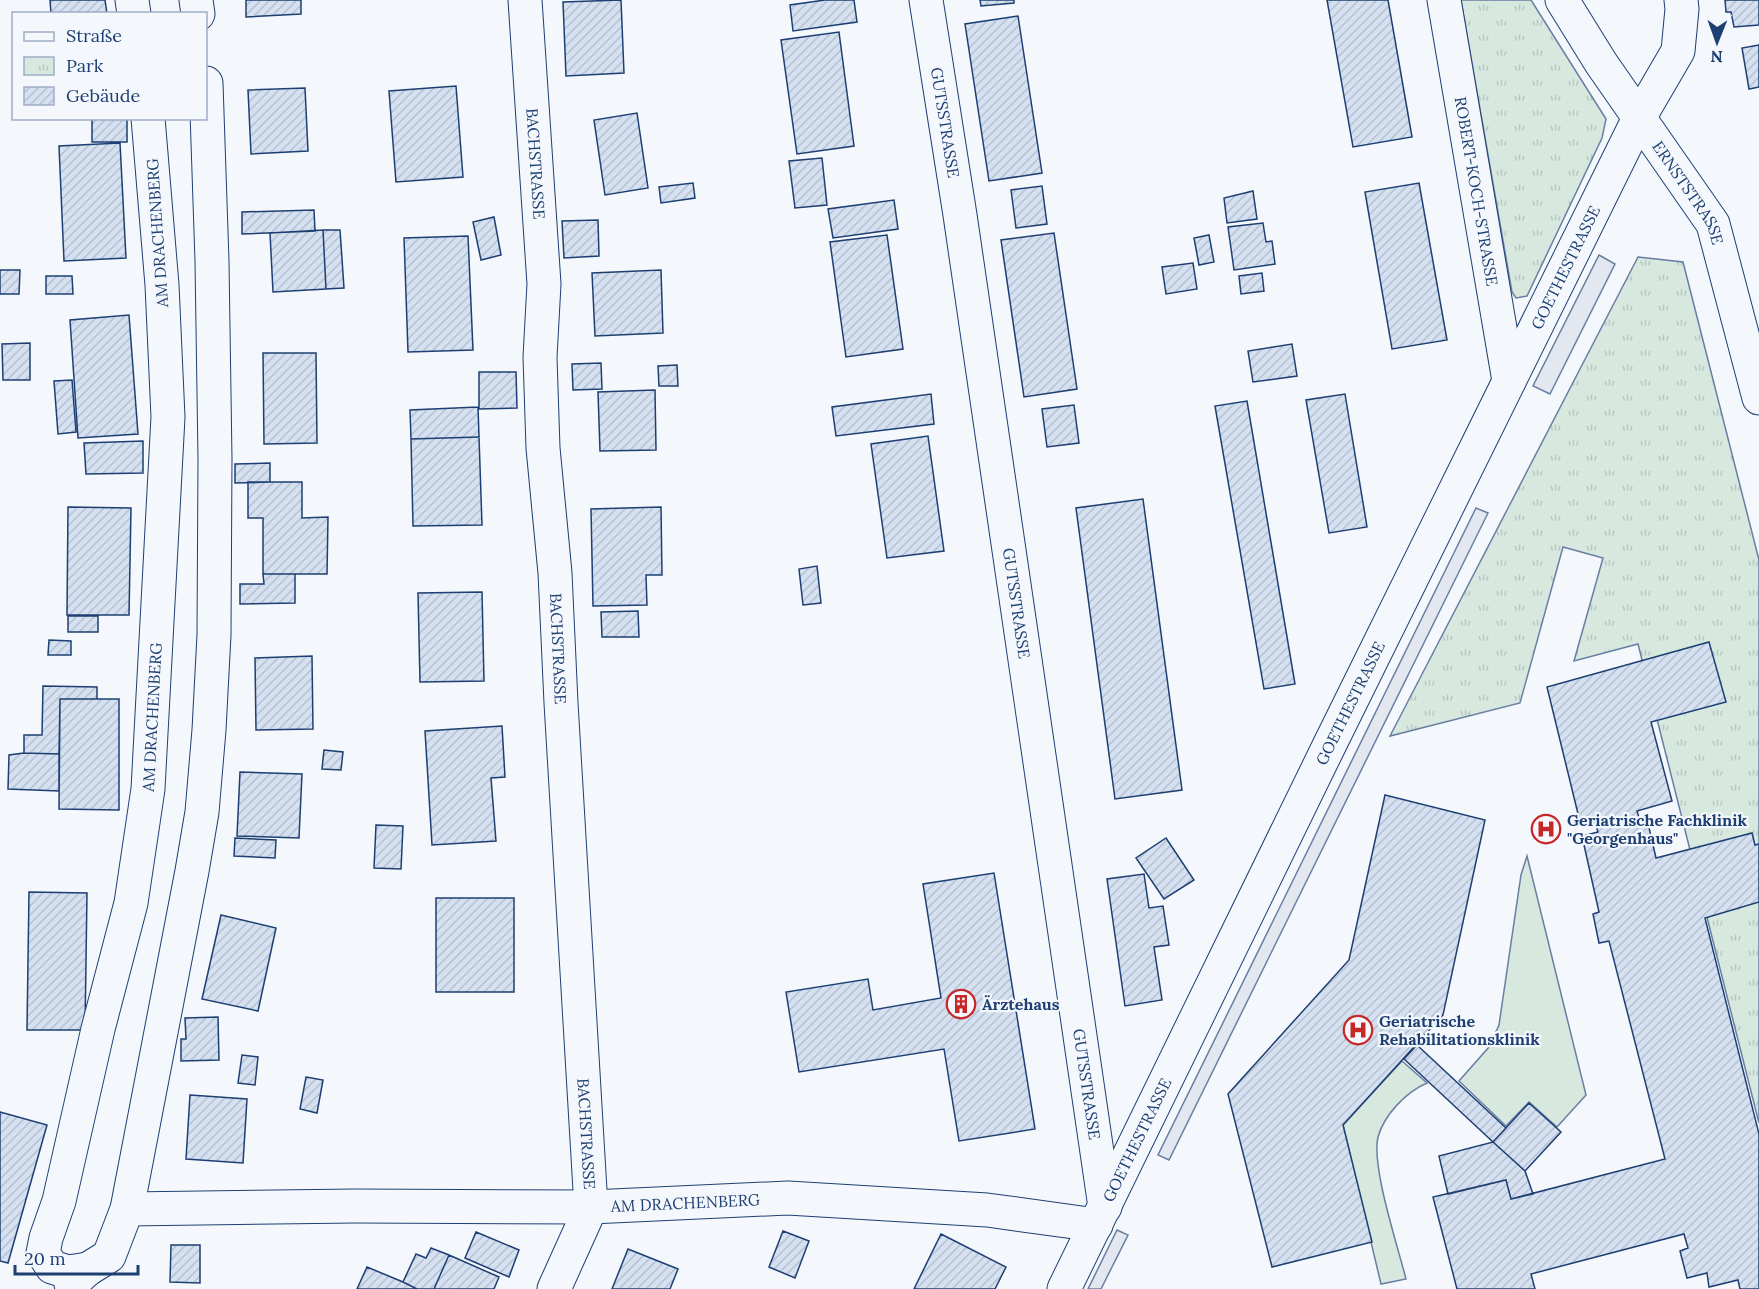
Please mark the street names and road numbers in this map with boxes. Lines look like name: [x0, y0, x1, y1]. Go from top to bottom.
street label: GUTSSTRASSE: [927, 66, 964, 179]
street label: ROBERT-KOCH-STRASSE: [1451, 95, 1503, 288]
street label: BACHSTRASSE: [522, 107, 550, 220]
street label: ERNSTSTRASSE: [1648, 137, 1728, 247]
street label: AM DRACHENBERG: [142, 158, 172, 309]
street label: GOETHESTRASSE: [1526, 202, 1604, 333]
street label: GUTSSTRASSE: [999, 546, 1035, 660]
street label: BACHSTRASSE: [546, 592, 571, 705]
street label: GOETHESTRASSE: [1311, 638, 1389, 768]
street label: AM DRACHENBERG: [138, 642, 166, 793]
street label: GUTSSTRASSE: [1069, 1027, 1105, 1141]
street label: GOETHESTRASSE: [1098, 1075, 1176, 1205]
street label: BACHSTRASSE: [573, 1078, 600, 1190]
street label: AM DRACHENBERG: [609, 1189, 760, 1216]

